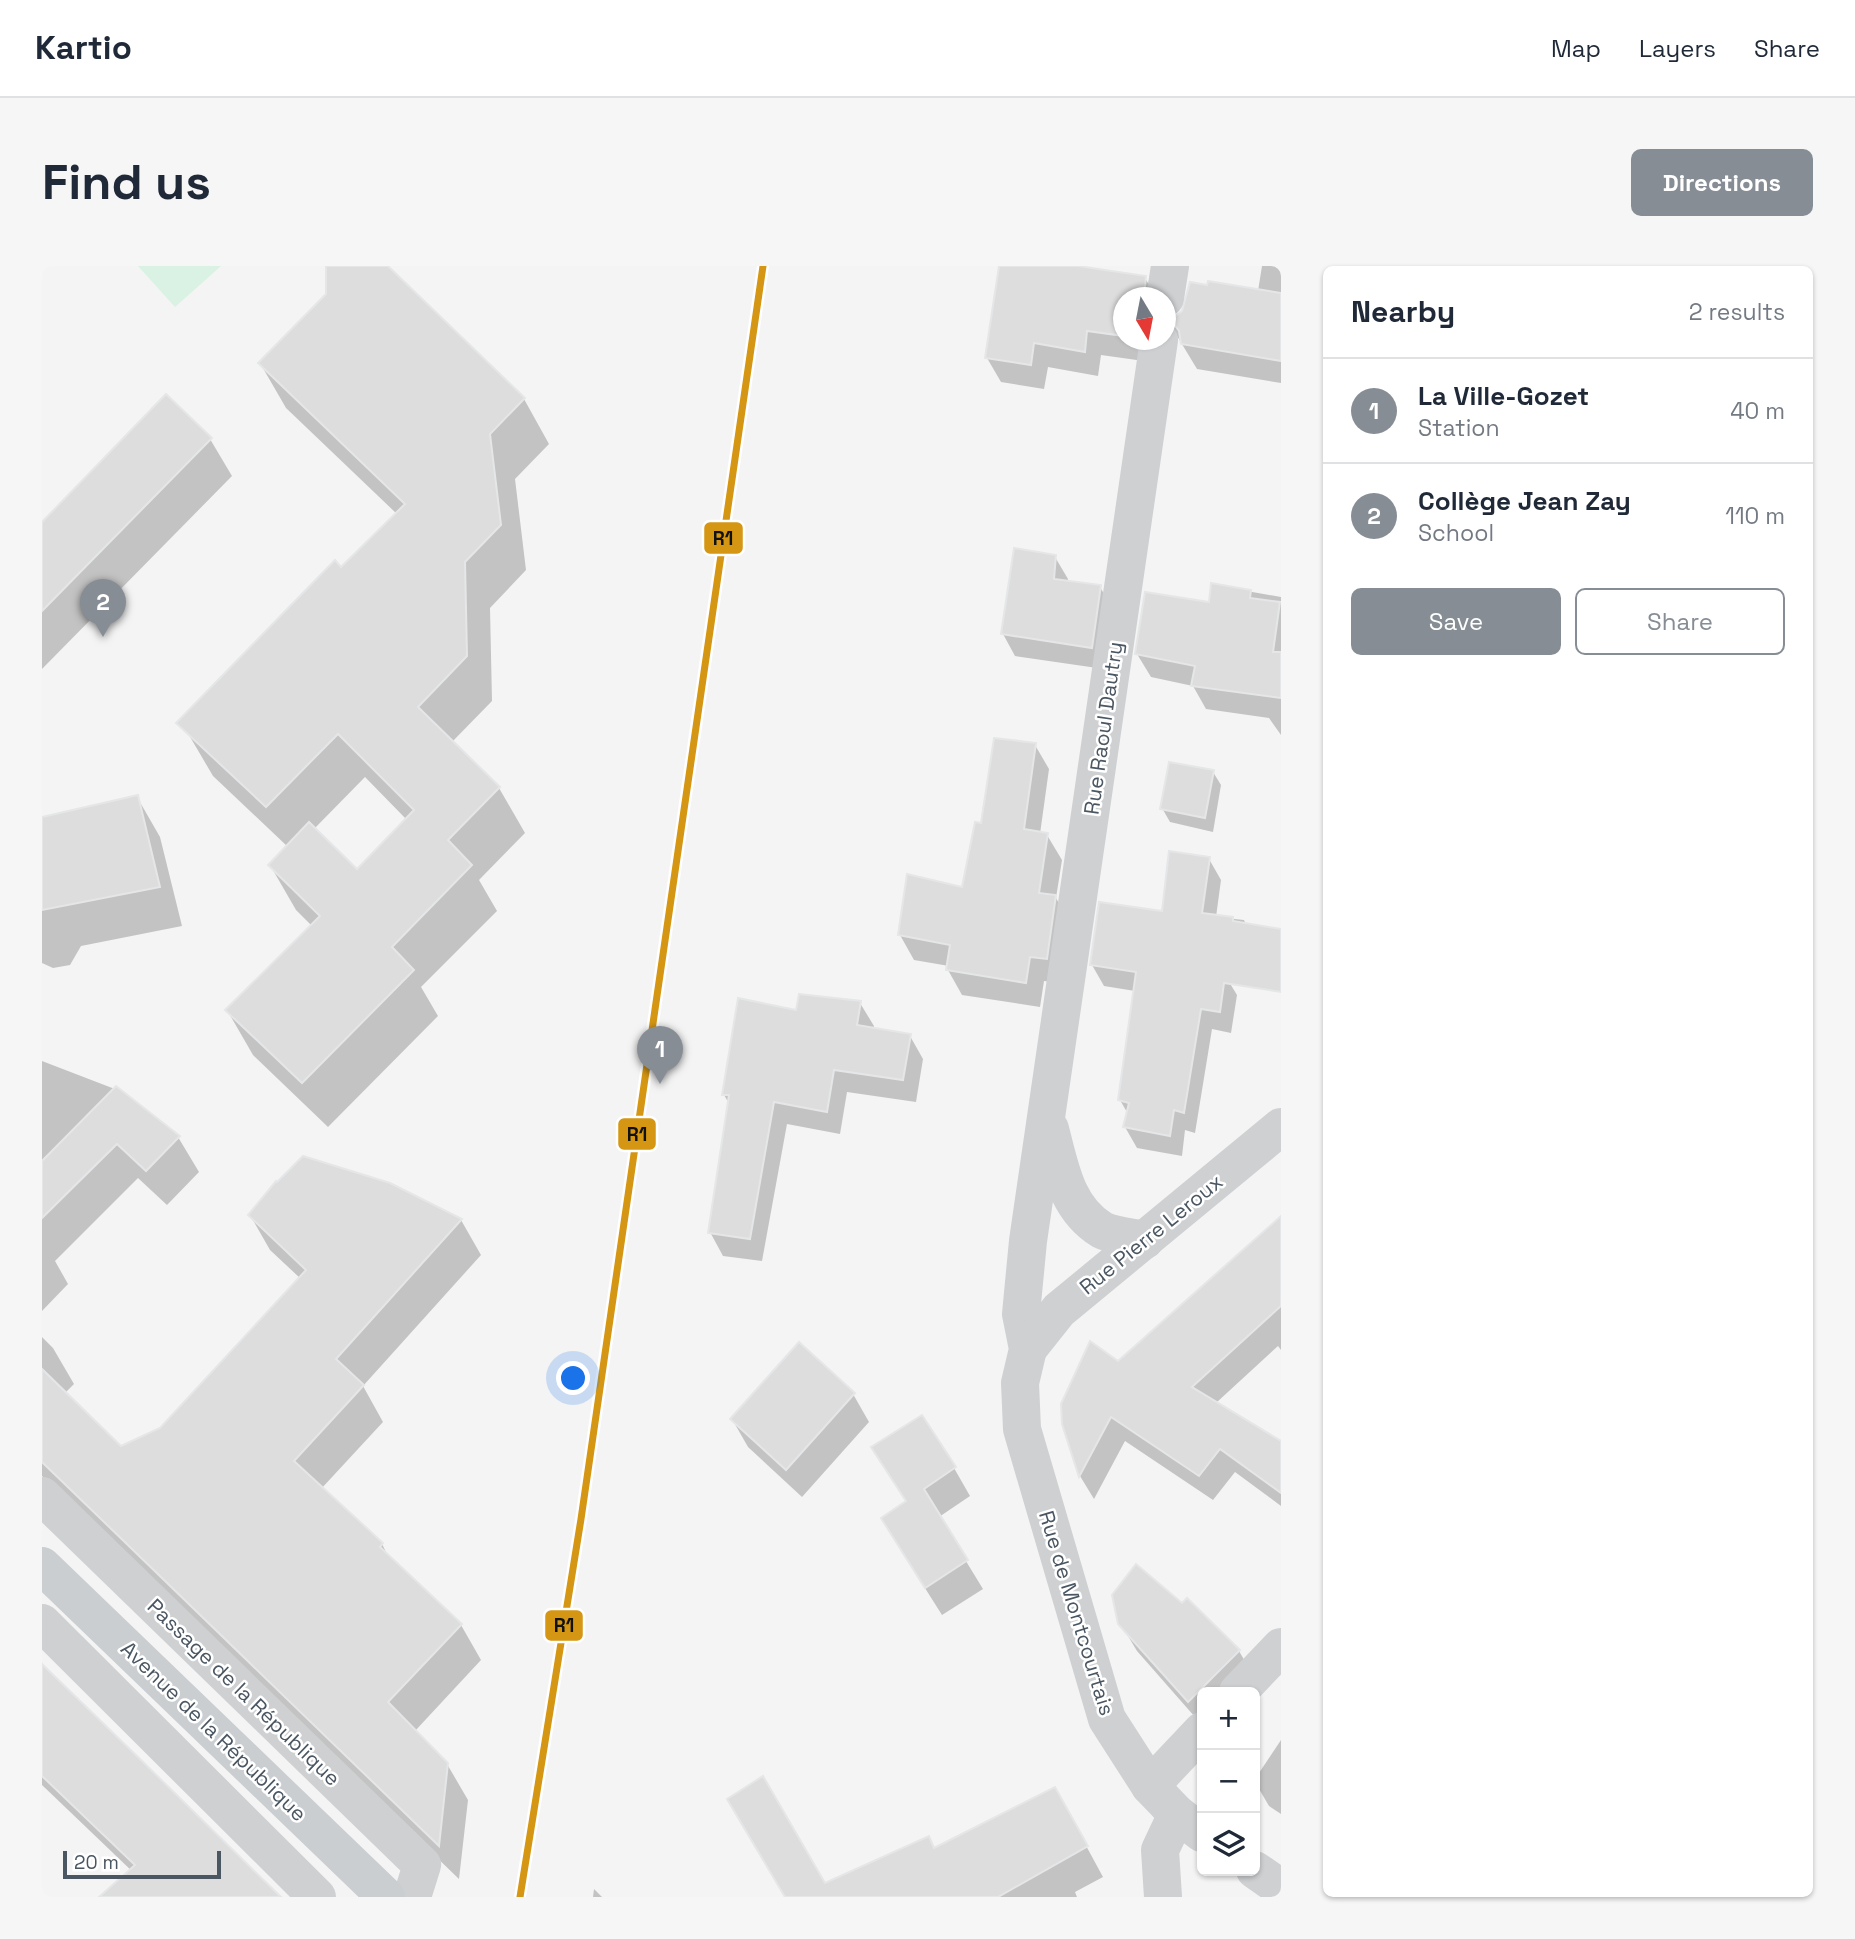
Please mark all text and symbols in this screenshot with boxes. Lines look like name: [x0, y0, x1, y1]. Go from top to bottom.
text: Kartio: [35, 27, 132, 69]
text: Map: [1551, 33, 1601, 64]
text: Layers: [1639, 33, 1716, 64]
text: Share: [1754, 33, 1820, 64]
button: Directions: [1631, 149, 1813, 216]
text: Find us: [42, 151, 211, 213]
north arrow: [1113, 287, 1176, 350]
text: Nearby: [1351, 292, 1455, 331]
text: 2 results: [1689, 297, 1785, 327]
text: La Ville-Gozet: [1418, 379, 1589, 413]
text: 1: [1369, 396, 1379, 426]
text: 40 m: [1730, 396, 1785, 426]
text: Station: [1418, 413, 1500, 443]
text: Collège Jean Zay: [1418, 484, 1631, 518]
text: 2: [1367, 501, 1381, 531]
text: 110 m: [1725, 501, 1785, 531]
text: School: [1418, 518, 1494, 548]
line badge: R1: [703, 521, 744, 555]
text: R1: [713, 526, 733, 551]
pin: 2: [80, 579, 126, 637]
button: Save: [1351, 588, 1561, 655]
button: Share: [1575, 588, 1785, 655]
street label: Rue Raoul Dautry: [1077, 640, 1129, 816]
pin: 1: [637, 1026, 683, 1084]
line badge: R1: [617, 1117, 657, 1151]
text: R1: [627, 1122, 647, 1147]
street label: Rue Pierre Leroux: [1074, 1168, 1228, 1300]
your location: [556, 1361, 590, 1395]
street label: Rue de Montcourtais: [1033, 1507, 1121, 1719]
street label: Passage de la République: [142, 1593, 346, 1791]
line badge: R1: [544, 1609, 584, 1642]
text: R1: [554, 1613, 574, 1638]
street label: Avenue de la République: [115, 1635, 313, 1827]
map controls: [1197, 1687, 1260, 1876]
button: +: [1197, 1687, 1260, 1750]
button: −: [1197, 1750, 1260, 1813]
button: layers: [1197, 1813, 1260, 1876]
scale bar: [63, 1848, 220, 1880]
text: 20 m: [74, 1850, 119, 1875]

